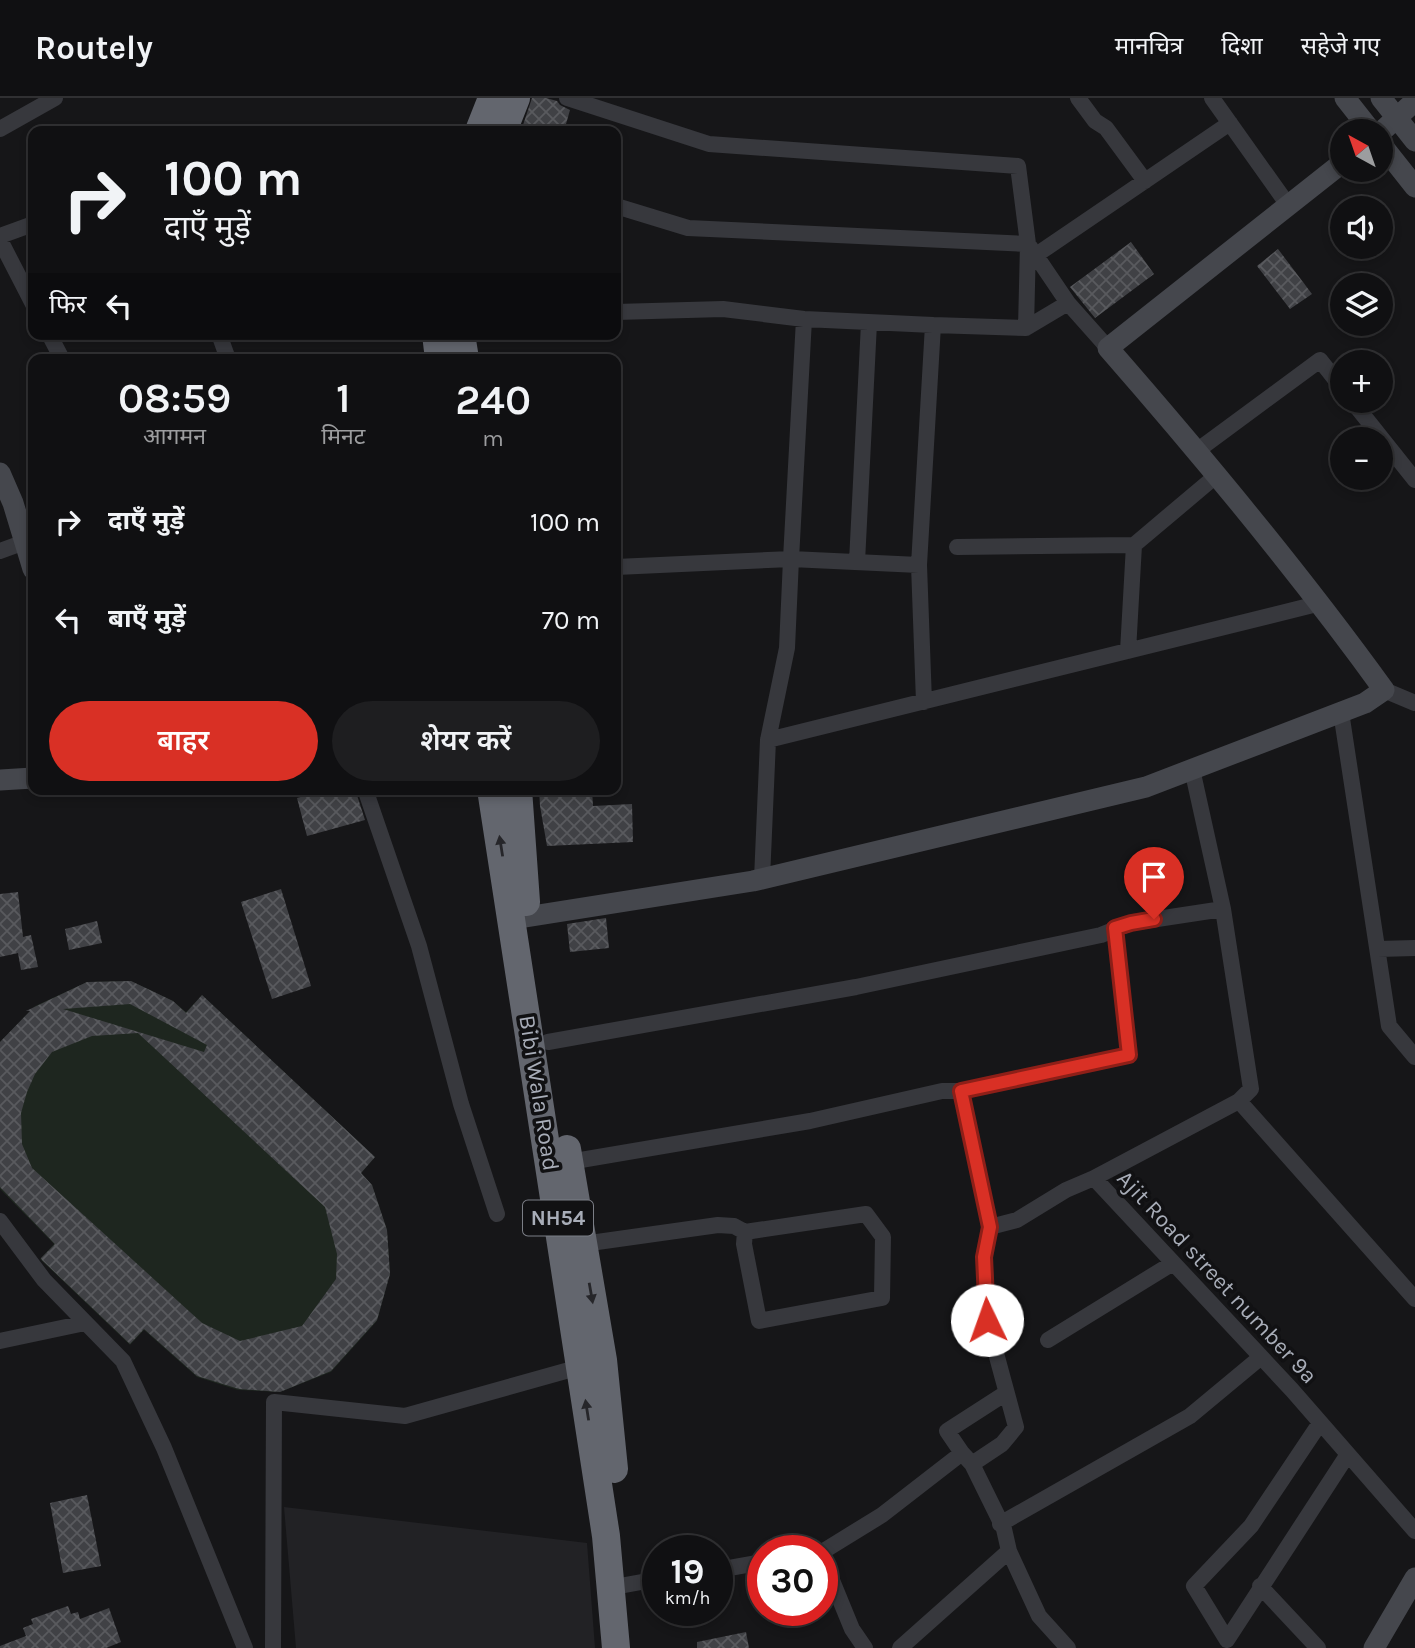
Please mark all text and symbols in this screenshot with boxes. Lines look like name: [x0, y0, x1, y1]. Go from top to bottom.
text: Routely: [35, 29, 153, 67]
text: मानचित्र: [1115, 32, 1183, 60]
text: दिशा: [1221, 32, 1263, 60]
text: सहेजे गए: [1301, 32, 1380, 60]
north arrow: [1330, 119, 1393, 182]
map controls: [1330, 119, 1393, 490]
text: 100 m: [164, 150, 302, 207]
icon: right: [49, 154, 140, 245]
button: sound: [1330, 196, 1393, 259]
text: दाएँ मुड़ें: [164, 209, 251, 246]
button: layers: [1330, 273, 1393, 336]
icon: left: [100, 287, 138, 325]
text: फिर: [49, 289, 86, 320]
button: +: [1330, 350, 1393, 413]
text: 08:59: [118, 373, 231, 423]
text: 1: [336, 373, 351, 423]
text: 240: [455, 375, 531, 425]
text: आगमन: [143, 423, 206, 450]
text: मिनट: [321, 423, 365, 450]
text: m: [482, 425, 504, 452]
button: −: [1330, 427, 1393, 490]
icon: right: [49, 503, 87, 541]
text: दाएँ मुड़ें: [108, 505, 184, 536]
text: 100 m: [530, 507, 600, 538]
icon: left: [49, 601, 87, 639]
text: बाएँ मुड़ें: [108, 603, 186, 634]
text: 70 m: [542, 605, 600, 636]
button: बाहर: [49, 701, 318, 781]
button: शेयर करें: [332, 701, 600, 781]
one-way arrow: [495, 835, 506, 857]
pin: [1124, 847, 1184, 919]
icon: arrive: [1135, 858, 1173, 896]
street label: Bibi Wala Road: [513, 1013, 565, 1173]
street label: Ajit Road street number 9a: [1111, 1165, 1323, 1389]
road number: NH54: [523, 1200, 593, 1236]
one-way arrow: [586, 1282, 597, 1304]
position arrow: [950, 1283, 1024, 1357]
one-way arrow: [581, 1399, 592, 1421]
speed limit sign: 30: [747, 1535, 838, 1626]
text: 19: [671, 1551, 704, 1592]
text: km/h: [665, 1587, 710, 1609]

